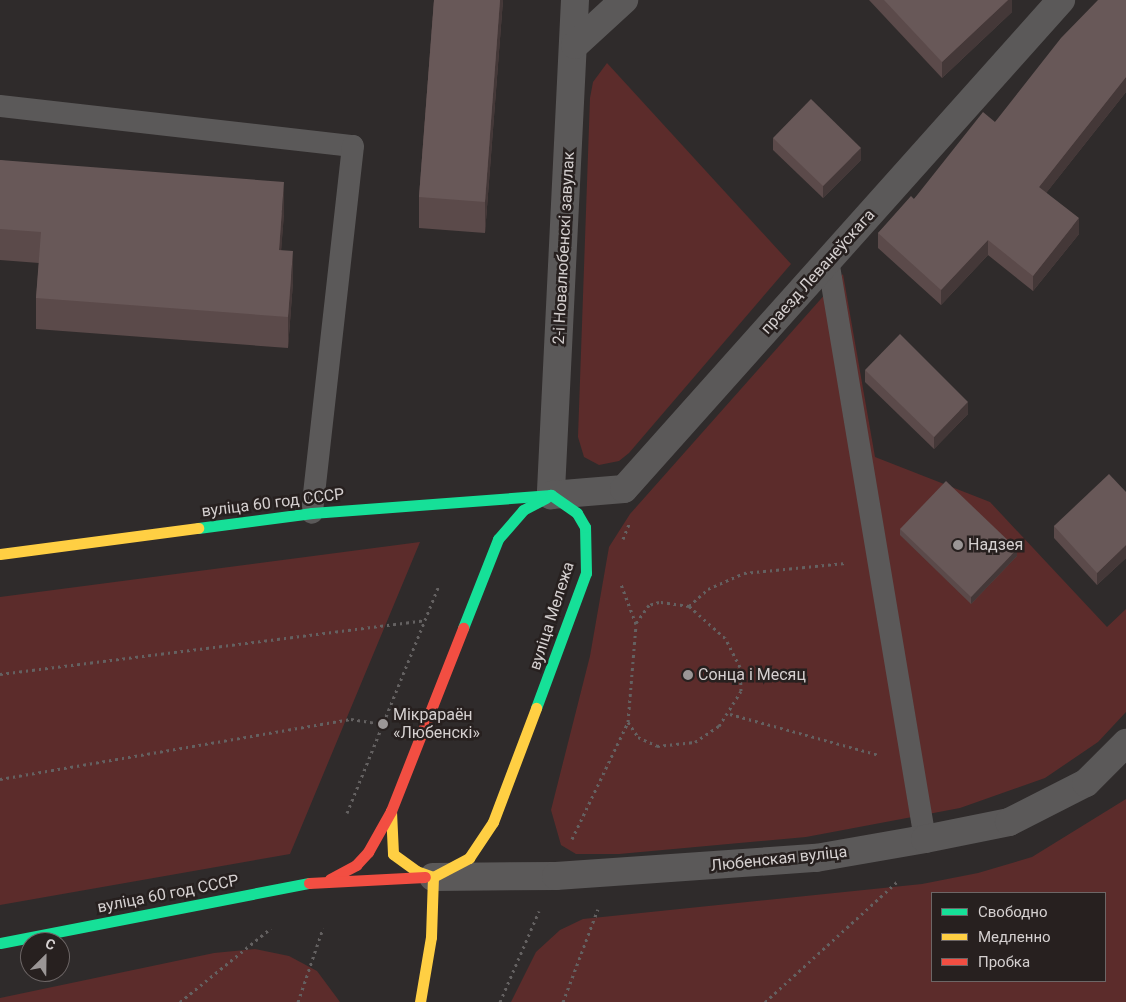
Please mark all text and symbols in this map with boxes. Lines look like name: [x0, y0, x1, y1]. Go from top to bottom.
street label: 2-і Новалюбенскі завулак: [549, 151, 579, 345]
street label: праезд Леванеўскага: [757, 206, 879, 338]
street label: вуліца 60 год СССР: [201, 485, 345, 521]
place label: Надзея: [968, 535, 1023, 555]
marker: Надзея: [952, 539, 964, 551]
street label: вуліца Мележа: [525, 559, 579, 673]
place label: Сонца і Месяц: [698, 665, 806, 685]
marker: Сонца і Месяц: [682, 669, 694, 681]
place label: Мікрараён «Любенскі»: [393, 705, 480, 743]
marker: Мікрараён «Любенскі»: [377, 718, 389, 730]
street label: Любенская вуліца: [710, 842, 848, 876]
street label: вуліца 60 год СССР: [96, 871, 240, 917]
legend: [931, 892, 1106, 982]
text: Свободно: [978, 903, 1047, 921]
text: Медленно: [978, 928, 1051, 946]
north arrow: [20, 932, 70, 982]
text: С: [43, 935, 58, 953]
text: Пробка: [978, 953, 1030, 971]

